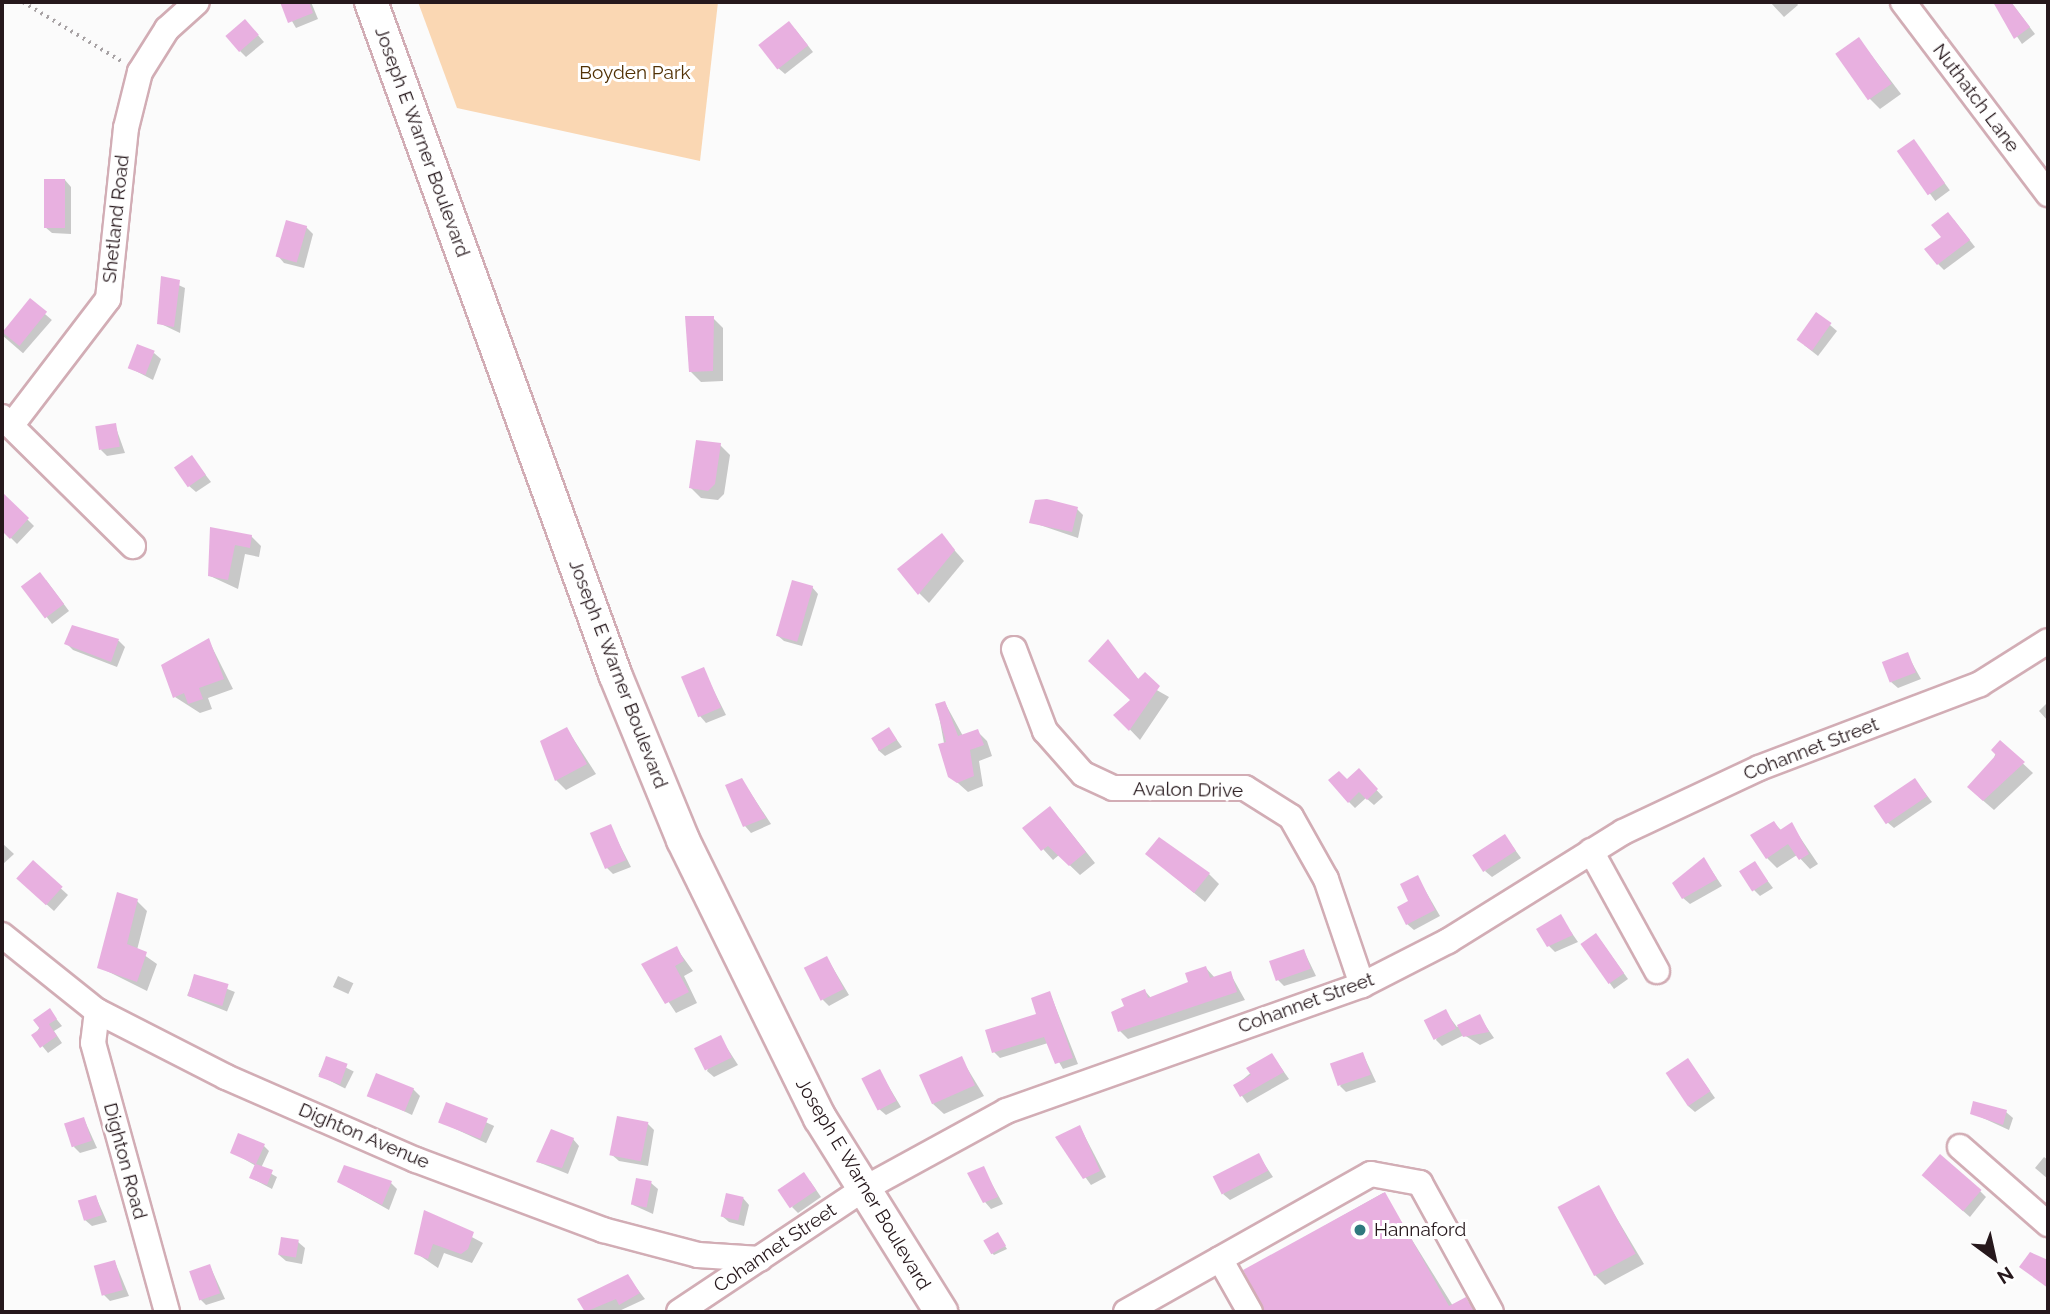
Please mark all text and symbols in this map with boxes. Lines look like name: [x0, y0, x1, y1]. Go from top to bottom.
street label: Joseph E Warner Boulevard: [370, 23, 474, 261]
street label: Nuthatch Lane: [1928, 39, 2024, 157]
park label: Boyden Park: [579, 62, 691, 84]
street label: Shetland Road: [98, 154, 134, 284]
street label: Joseph E Warner Boulevard: [564, 556, 672, 792]
street label: Cohannet Street: [1740, 713, 1882, 785]
street label: Avalon Drive: [1133, 778, 1243, 802]
street label: Cohannet Street: [1235, 968, 1377, 1038]
street label: Joseph E Warner Boulevard: [790, 1074, 936, 1294]
street label: Dighton Avenue: [295, 1098, 433, 1174]
street label: Dighton Road: [99, 1100, 151, 1222]
street label: Cohannet Street: [709, 1199, 841, 1297]
place label: Hannaford: [1374, 1219, 1466, 1241]
marker: Hannaford: [1352, 1222, 1368, 1238]
north arrow: [1959, 1223, 2029, 1293]
text: N: [1993, 1262, 2018, 1289]

